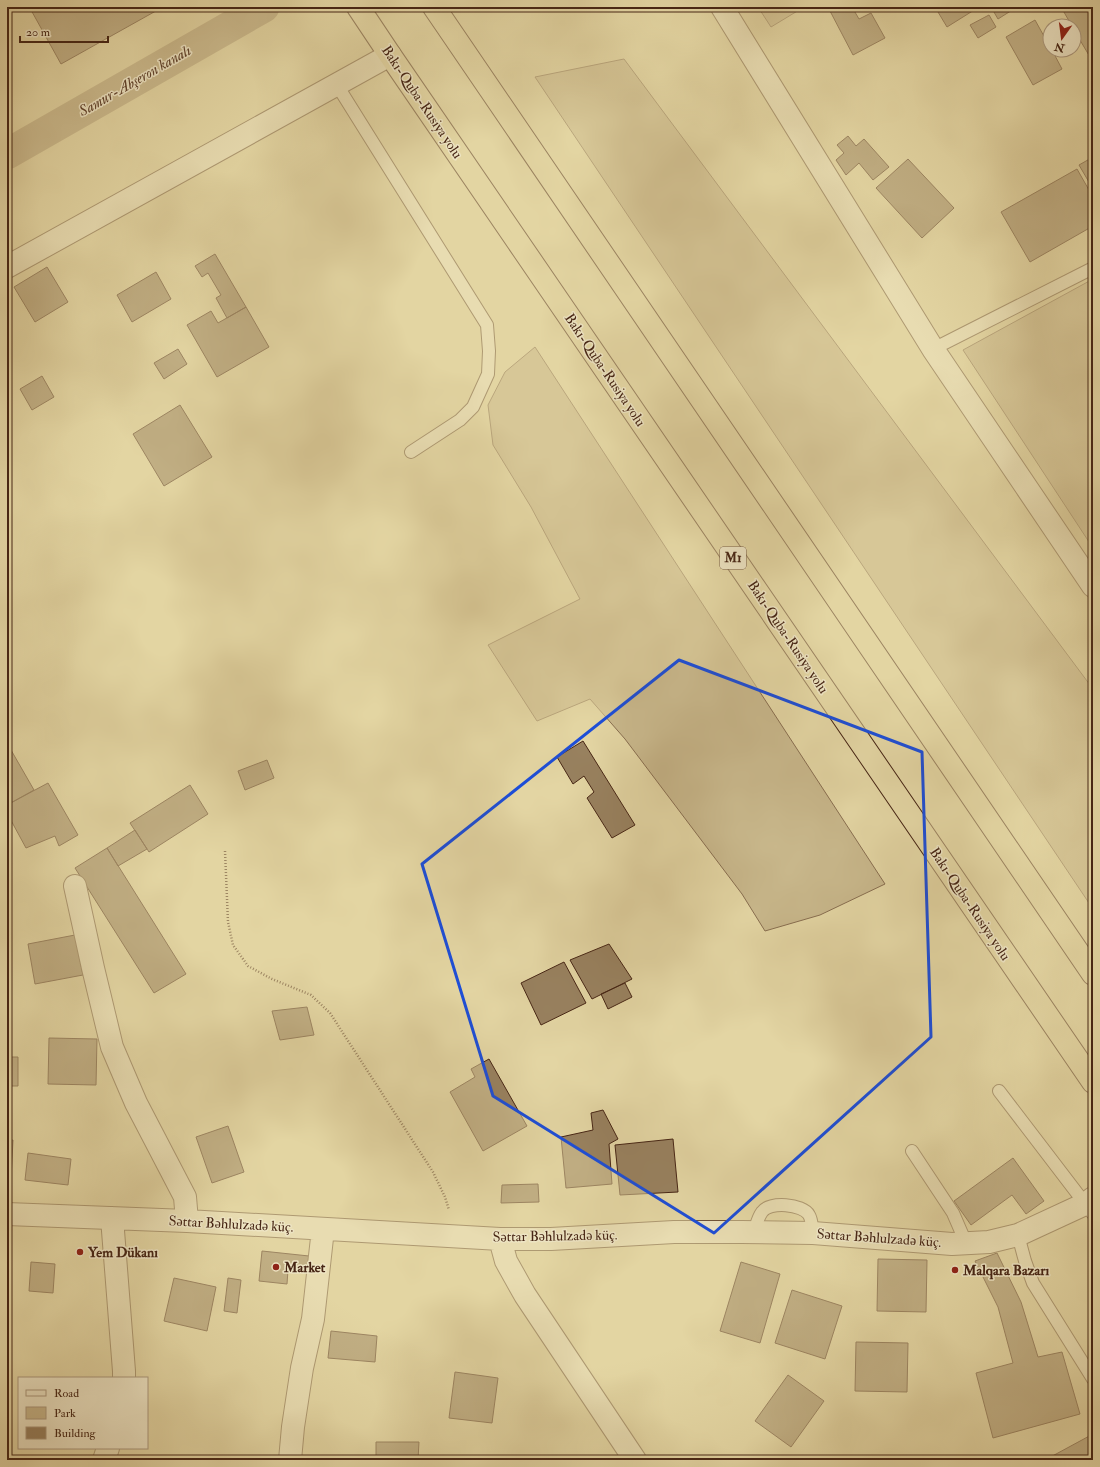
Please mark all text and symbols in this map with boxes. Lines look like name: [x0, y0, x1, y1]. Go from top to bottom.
scale bar: [20, 18, 108, 44]
north arrow: [1042, 18, 1082, 58]
text: 20 m: [26, 25, 51, 40]
text: N: [1052, 39, 1067, 55]
water label: Samur-Abşeron kanalı: [74, 41, 195, 121]
street label: Bakı-Quba-Rusiya yolu: [377, 42, 466, 162]
street label: Bakı-Quba-Rusiya yolu: [560, 310, 649, 430]
road number: M1: [720, 547, 746, 569]
street label: Bakı-Quba-Rusiya yolu: [743, 577, 832, 697]
street label: Bakı-Quba-Rusiya yolu: [925, 844, 1014, 964]
street label: Səttar Bəhlulzadə küç.: [168, 1212, 294, 1236]
street label: Səttar Bəhlulzadə küç.: [816, 1225, 942, 1251]
street label: Səttar Bəhlulzadə küç.: [492, 1226, 618, 1246]
place label: Yem Dükanı: [87, 1244, 158, 1261]
marker: Yem Dükanı: [75, 1247, 85, 1257]
place label: Market: [283, 1259, 326, 1276]
marker: Market: [271, 1262, 281, 1272]
place label: Malqara Bazarı: [962, 1262, 1049, 1280]
marker: Malqara Bazarı: [950, 1265, 960, 1275]
legend: [18, 1377, 148, 1449]
text: Road: [54, 1386, 79, 1401]
text: Park: [54, 1406, 76, 1421]
text: Building: [54, 1426, 97, 1441]

